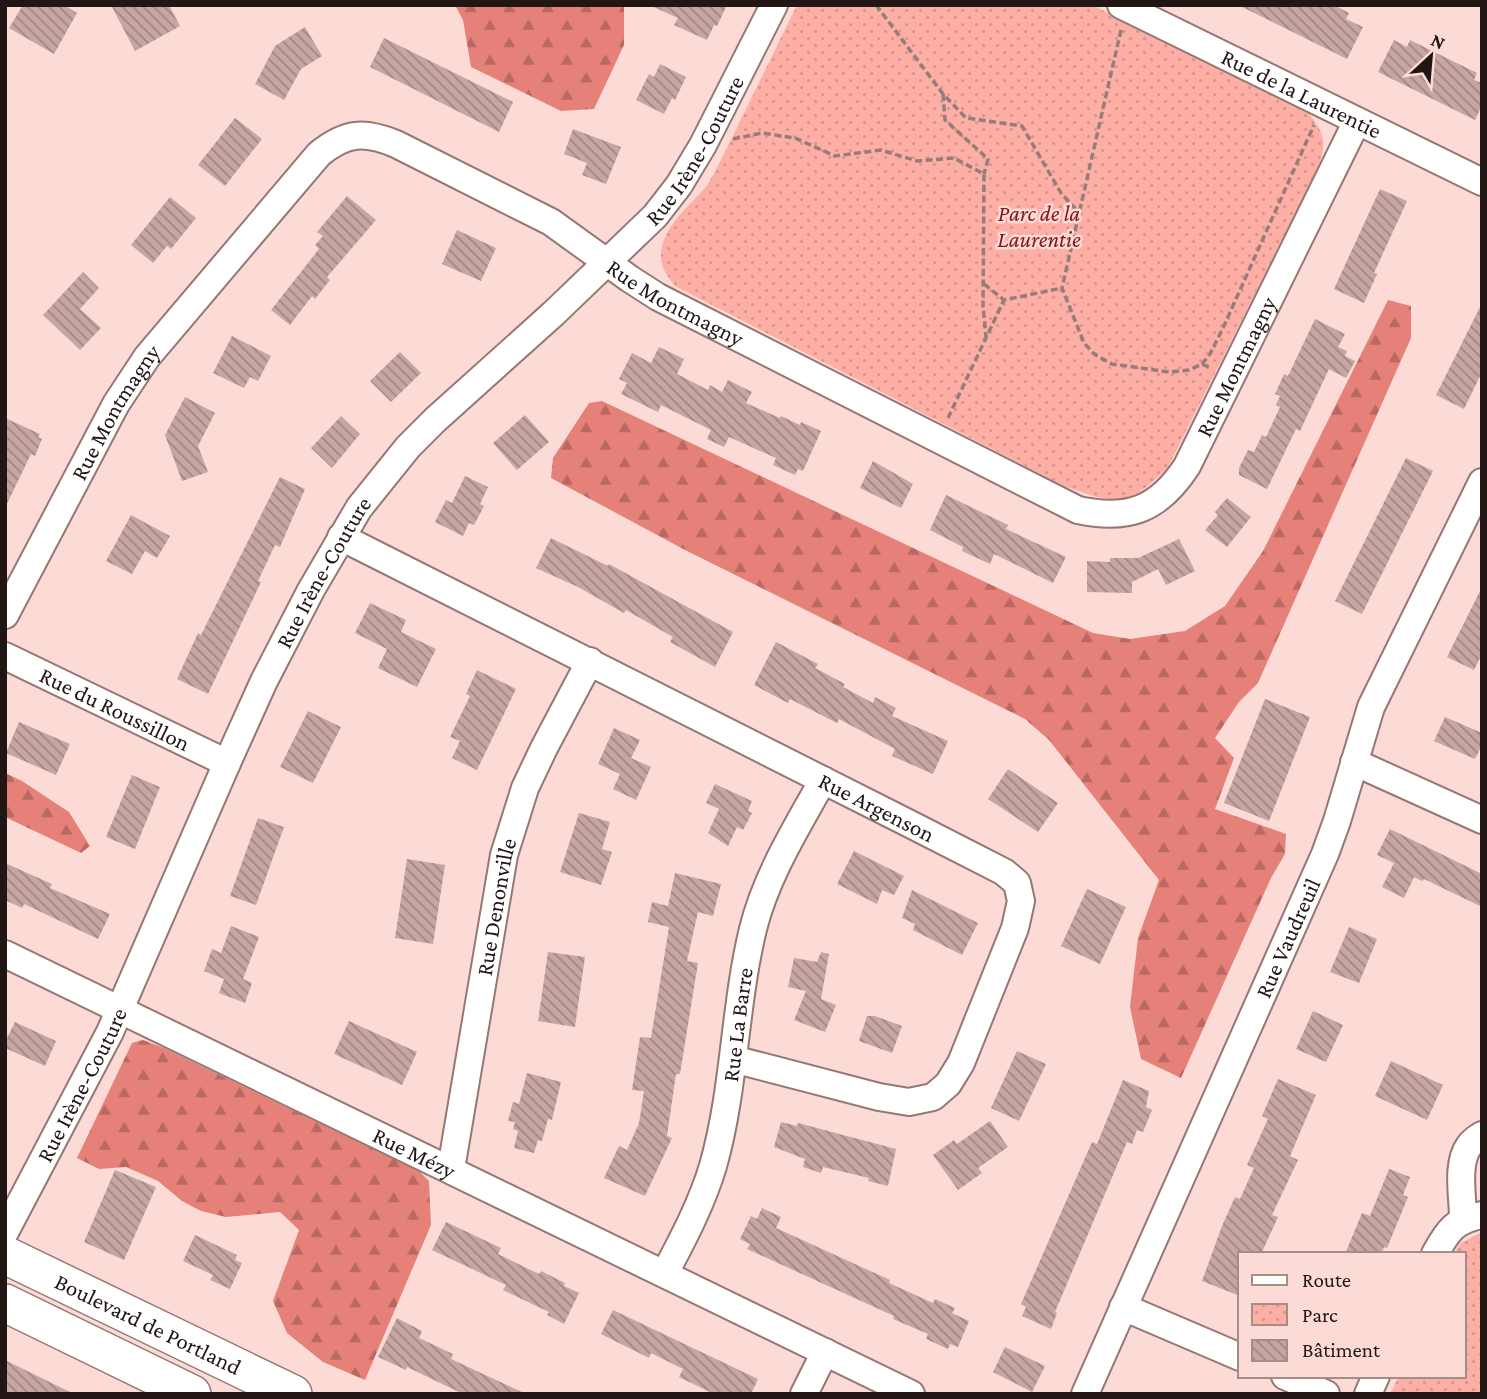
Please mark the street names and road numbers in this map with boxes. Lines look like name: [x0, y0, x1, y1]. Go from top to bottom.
street label: Rue de la Laurentie: [1217, 43, 1386, 144]
street label: Rue Irène-Couture: [640, 71, 749, 231]
street label: Rue Montmagny: [602, 254, 748, 351]
street label: Rue Montmagny: [1191, 292, 1282, 441]
street label: Rue Montmagny: [65, 339, 165, 484]
street label: Rue Irène-Couture: [270, 491, 376, 652]
street label: Rue du Roussillon: [35, 662, 194, 756]
street label: Rue Argenson: [814, 767, 939, 847]
street label: Rue Denonville: [471, 835, 522, 978]
street label: Rue Vaudreuil: [1250, 874, 1326, 1002]
street label: Rue La Barre: [717, 966, 758, 1083]
street label: Rue Irène-Couture: [31, 1004, 132, 1166]
street label: Rue Mézy: [369, 1122, 460, 1184]
street label: Boulevard de Portland: [51, 1268, 246, 1380]

